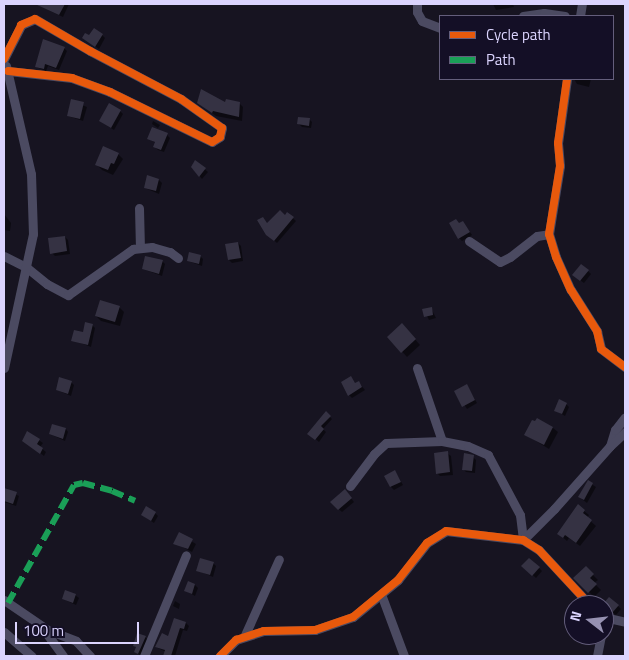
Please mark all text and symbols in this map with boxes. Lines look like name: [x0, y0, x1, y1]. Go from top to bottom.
legend: [439, 15, 614, 80]
text: Cycle path: [486, 23, 551, 46]
text: Path: [486, 48, 516, 71]
north arrow: [564, 595, 614, 645]
text: N: [564, 608, 586, 624]
scale bar: [18, 612, 141, 644]
text: 100 m: [23, 619, 64, 642]

